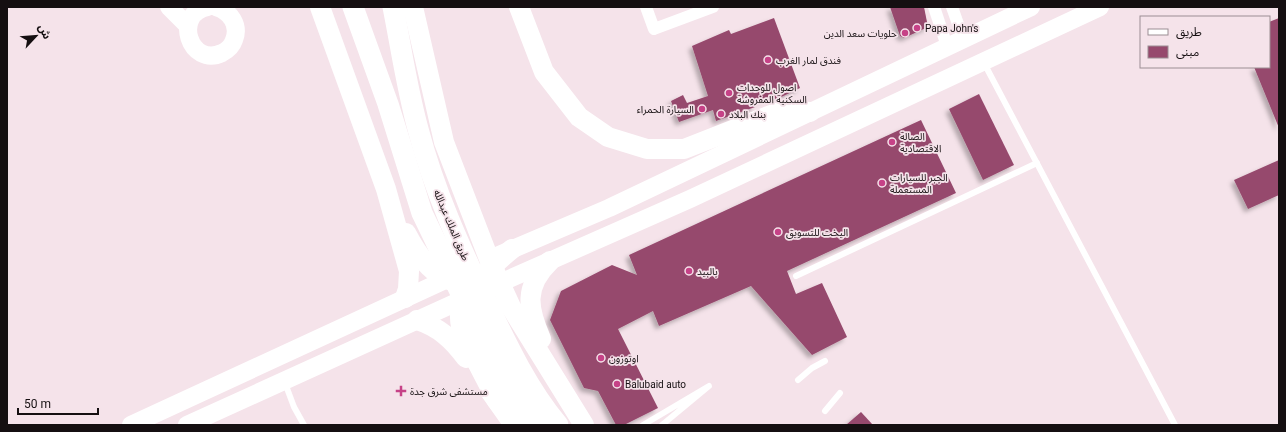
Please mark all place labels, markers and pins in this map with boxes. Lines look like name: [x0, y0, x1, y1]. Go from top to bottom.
marker: Papa John's: [912, 23, 922, 33]
place label: Papa John's: [925, 23, 979, 34]
place label: حلويات سعد الدين: [824, 28, 897, 40]
marker: حلويات سعد الدين: [900, 28, 910, 38]
marker: فندق لمار الغرب: [763, 55, 773, 65]
place label: فندق لمار الغرب: [776, 55, 841, 67]
place label: اصول للوحدات السكنية المفروشة: [737, 82, 807, 106]
marker: اصول للوحدات السكنية المفروشة: [724, 88, 734, 98]
place label: السيارة الحمراء: [637, 104, 694, 116]
marker: السيارة الحمراء: [697, 104, 707, 114]
marker: بنك البلاد: [716, 109, 726, 119]
place label: بنك البلاد: [729, 109, 766, 120]
place label: الصالة الاقتصادية: [900, 131, 941, 154]
marker: الصالة الاقتصادية: [887, 137, 897, 147]
place label: الجبر للسيارات المستعملة: [890, 172, 948, 195]
marker: الجبر للسيارات المستعملة: [877, 178, 887, 188]
marker: اليخت للتسويق: [773, 227, 783, 237]
place label: اليخت للتسويق: [786, 227, 848, 239]
marker: بالبيد: [684, 266, 694, 276]
place label: بالبيد: [697, 266, 718, 277]
marker: اوتوزون: [596, 353, 606, 363]
place label: اوتوزون: [609, 353, 639, 365]
marker: Balubaid auto: [612, 379, 622, 389]
place label: Balubaid auto: [625, 379, 686, 390]
marker: مستشفى شرق جدة: [395, 385, 407, 397]
place label: مستشفى شرق جدة: [410, 386, 488, 398]

